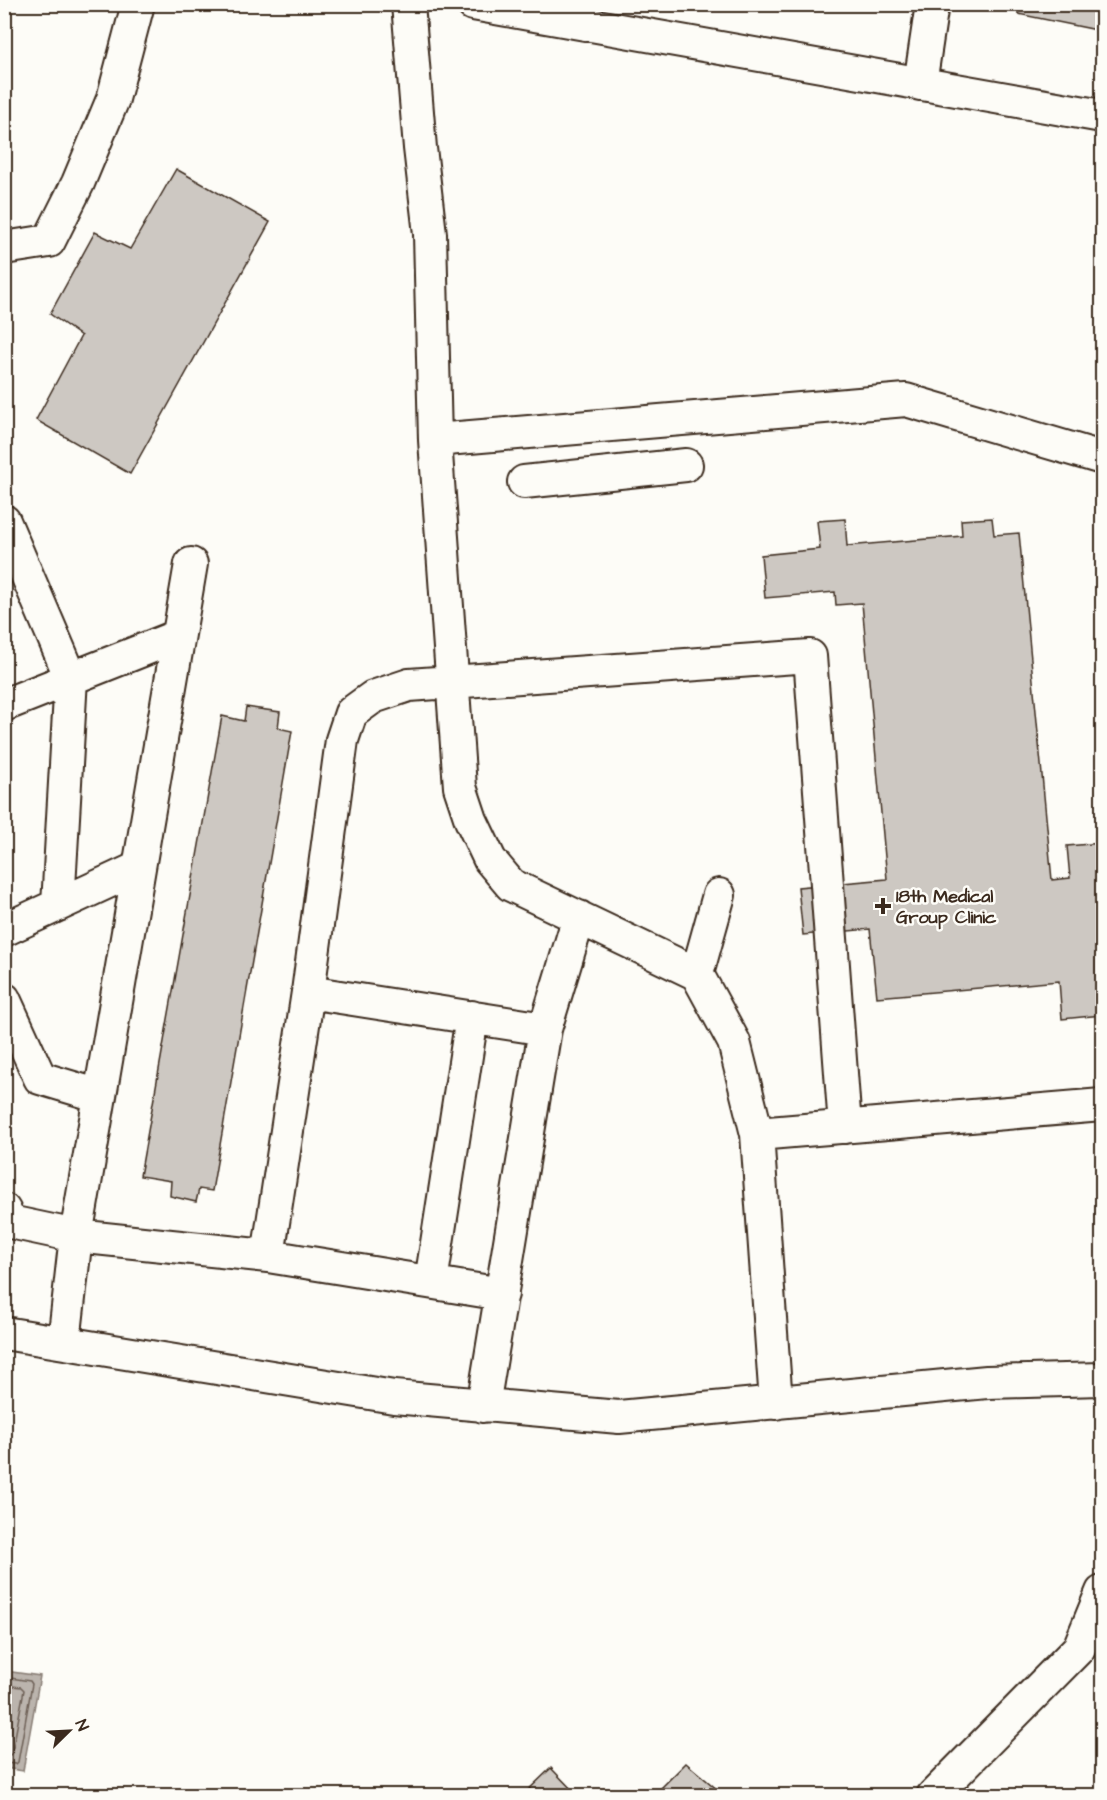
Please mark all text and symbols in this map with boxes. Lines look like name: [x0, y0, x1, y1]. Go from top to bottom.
place label: 18th Medical Group Clinic: [896, 884, 997, 930]
marker: 18th Medical Group Clinic: [874, 897, 892, 915]
north arrow: [39, 1701, 99, 1761]
text: N: [70, 1716, 94, 1734]

